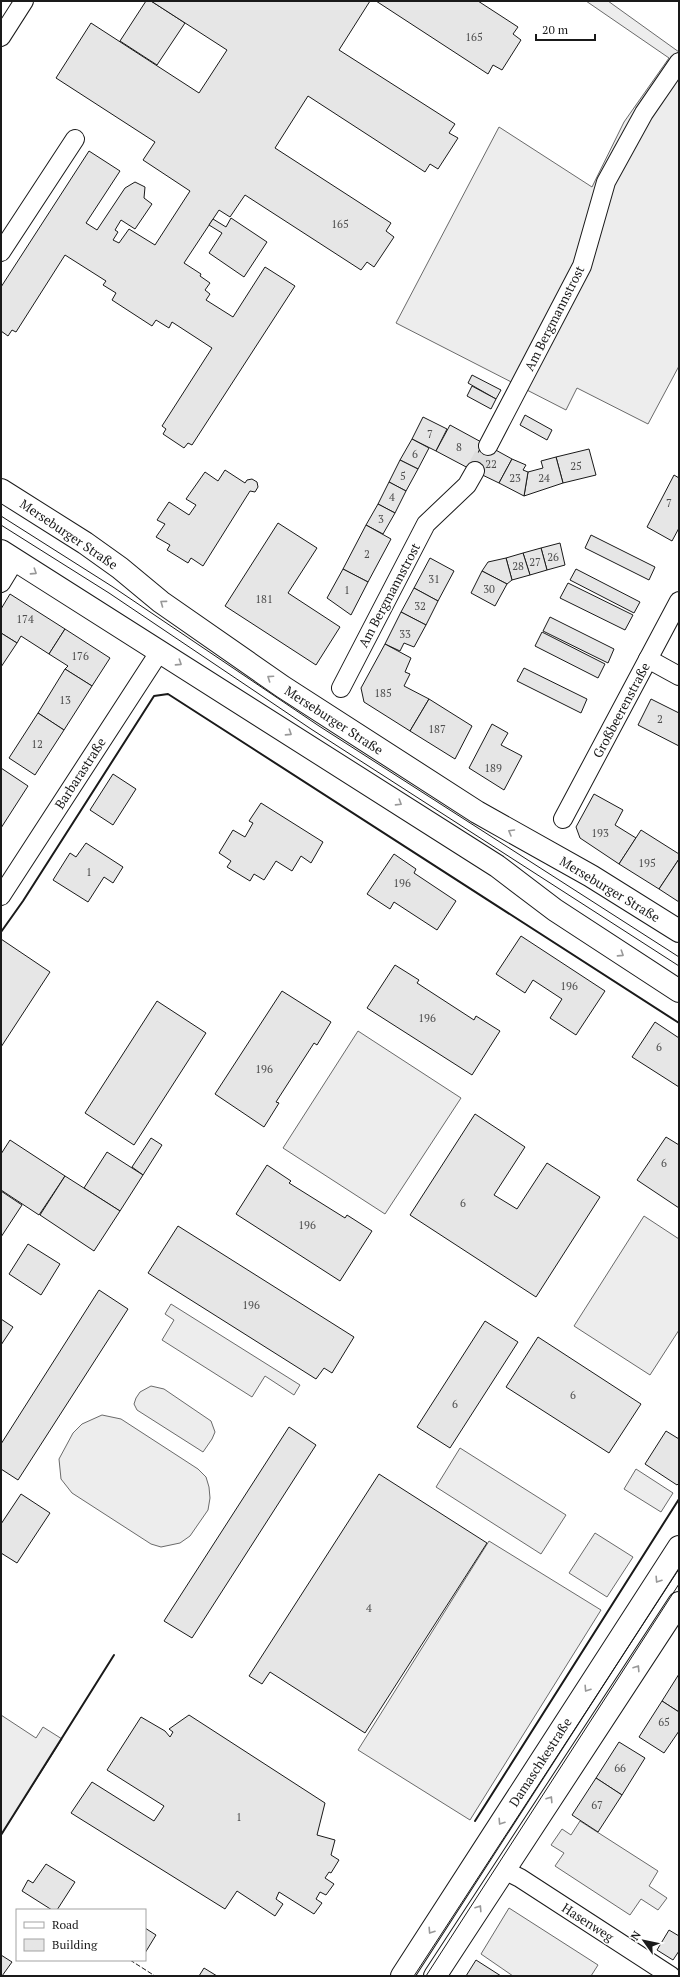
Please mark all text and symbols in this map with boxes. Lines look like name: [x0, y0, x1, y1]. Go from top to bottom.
scale bar: [536, 16, 595, 42]
text: 20 m: [542, 22, 569, 37]
house number: 165: [465, 30, 483, 44]
house number: 165: [331, 217, 349, 231]
street label: Am Bergmannstrost: [520, 262, 588, 374]
house number: 7: [427, 427, 433, 441]
house number: 8: [456, 440, 462, 454]
house number: 6: [412, 447, 418, 461]
house number: 22: [485, 457, 497, 471]
house number: 25: [570, 459, 582, 473]
house number: 5: [400, 469, 406, 483]
house number: 23: [509, 471, 521, 485]
house number: 24: [538, 471, 550, 485]
house number: 4: [389, 490, 395, 504]
street label: Merseburger Straße: [17, 495, 121, 573]
house number: 7: [666, 496, 672, 510]
house number: 3: [378, 512, 384, 526]
street label: Am Bergmannstrost: [354, 539, 424, 650]
house number: 2: [364, 547, 370, 561]
house number: 26: [547, 550, 559, 564]
house number: 27: [529, 555, 541, 569]
house number: 28: [512, 559, 524, 573]
one-way arrow: [30, 567, 37, 575]
house number: 31: [428, 572, 440, 586]
house number: 30: [483, 582, 495, 596]
house number: 1: [344, 583, 350, 597]
house number: 181: [255, 592, 273, 606]
house number: 32: [414, 599, 426, 613]
one-way arrow: [161, 601, 168, 608]
house number: 174: [16, 612, 34, 626]
house number: 33: [399, 627, 411, 641]
house number: 176: [71, 649, 89, 663]
one-way arrow: [175, 659, 182, 666]
street label: Großbeerenstraße: [588, 659, 654, 761]
one-way arrow: [267, 675, 274, 683]
street label: Merseburger Straße: [281, 681, 387, 759]
house number: 185: [374, 686, 392, 700]
house number: 13: [59, 693, 71, 707]
house number: 2: [657, 712, 663, 726]
house number: 187: [428, 722, 446, 736]
one-way arrow: [285, 729, 292, 736]
street label: Barbarastraße: [50, 734, 110, 812]
house number: 12: [31, 737, 43, 751]
house number: 189: [484, 761, 502, 775]
one-way arrow: [395, 798, 402, 806]
house number: 193: [591, 826, 609, 840]
one-way arrow: [508, 830, 515, 837]
street label: Merseburger Straße: [556, 852, 664, 926]
house number: 195: [638, 856, 656, 870]
house number: 1: [86, 865, 92, 879]
house number: 196: [393, 876, 411, 890]
one-way arrow: [617, 949, 624, 957]
house number: 196: [560, 979, 578, 993]
house number: 196: [418, 1011, 436, 1025]
house number: 6: [656, 1040, 662, 1054]
house number: 196: [255, 1062, 273, 1076]
house number: 6: [661, 1156, 667, 1170]
house number: 6: [460, 1196, 466, 1210]
house number: 196: [298, 1218, 316, 1232]
house number: 196: [242, 1298, 260, 1312]
house number: 6: [570, 1388, 576, 1402]
house number: 6: [452, 1397, 458, 1411]
one-way arrow: [655, 1576, 663, 1583]
house number: 4: [366, 1601, 372, 1615]
one-way arrow: [632, 1665, 639, 1672]
one-way arrow: [584, 1685, 592, 1692]
street label: Damaschkestraße: [504, 1714, 576, 1810]
house number: 65: [658, 1715, 670, 1729]
house number: 66: [614, 1761, 626, 1775]
one-way arrow: [545, 1797, 552, 1804]
house number: 67: [591, 1798, 603, 1812]
house number: 1: [236, 1810, 242, 1824]
one-way arrow: [499, 1817, 506, 1824]
street label: Hasenweg: [559, 1898, 618, 1946]
one-way arrow: [474, 1905, 481, 1912]
legend: [16, 1909, 146, 1961]
text: Road: [52, 1917, 79, 1932]
north arrow: [624, 1921, 664, 1961]
one-way arrow: [428, 1927, 436, 1934]
text: N: [627, 1928, 644, 1943]
text: Building: [52, 1937, 98, 1952]

